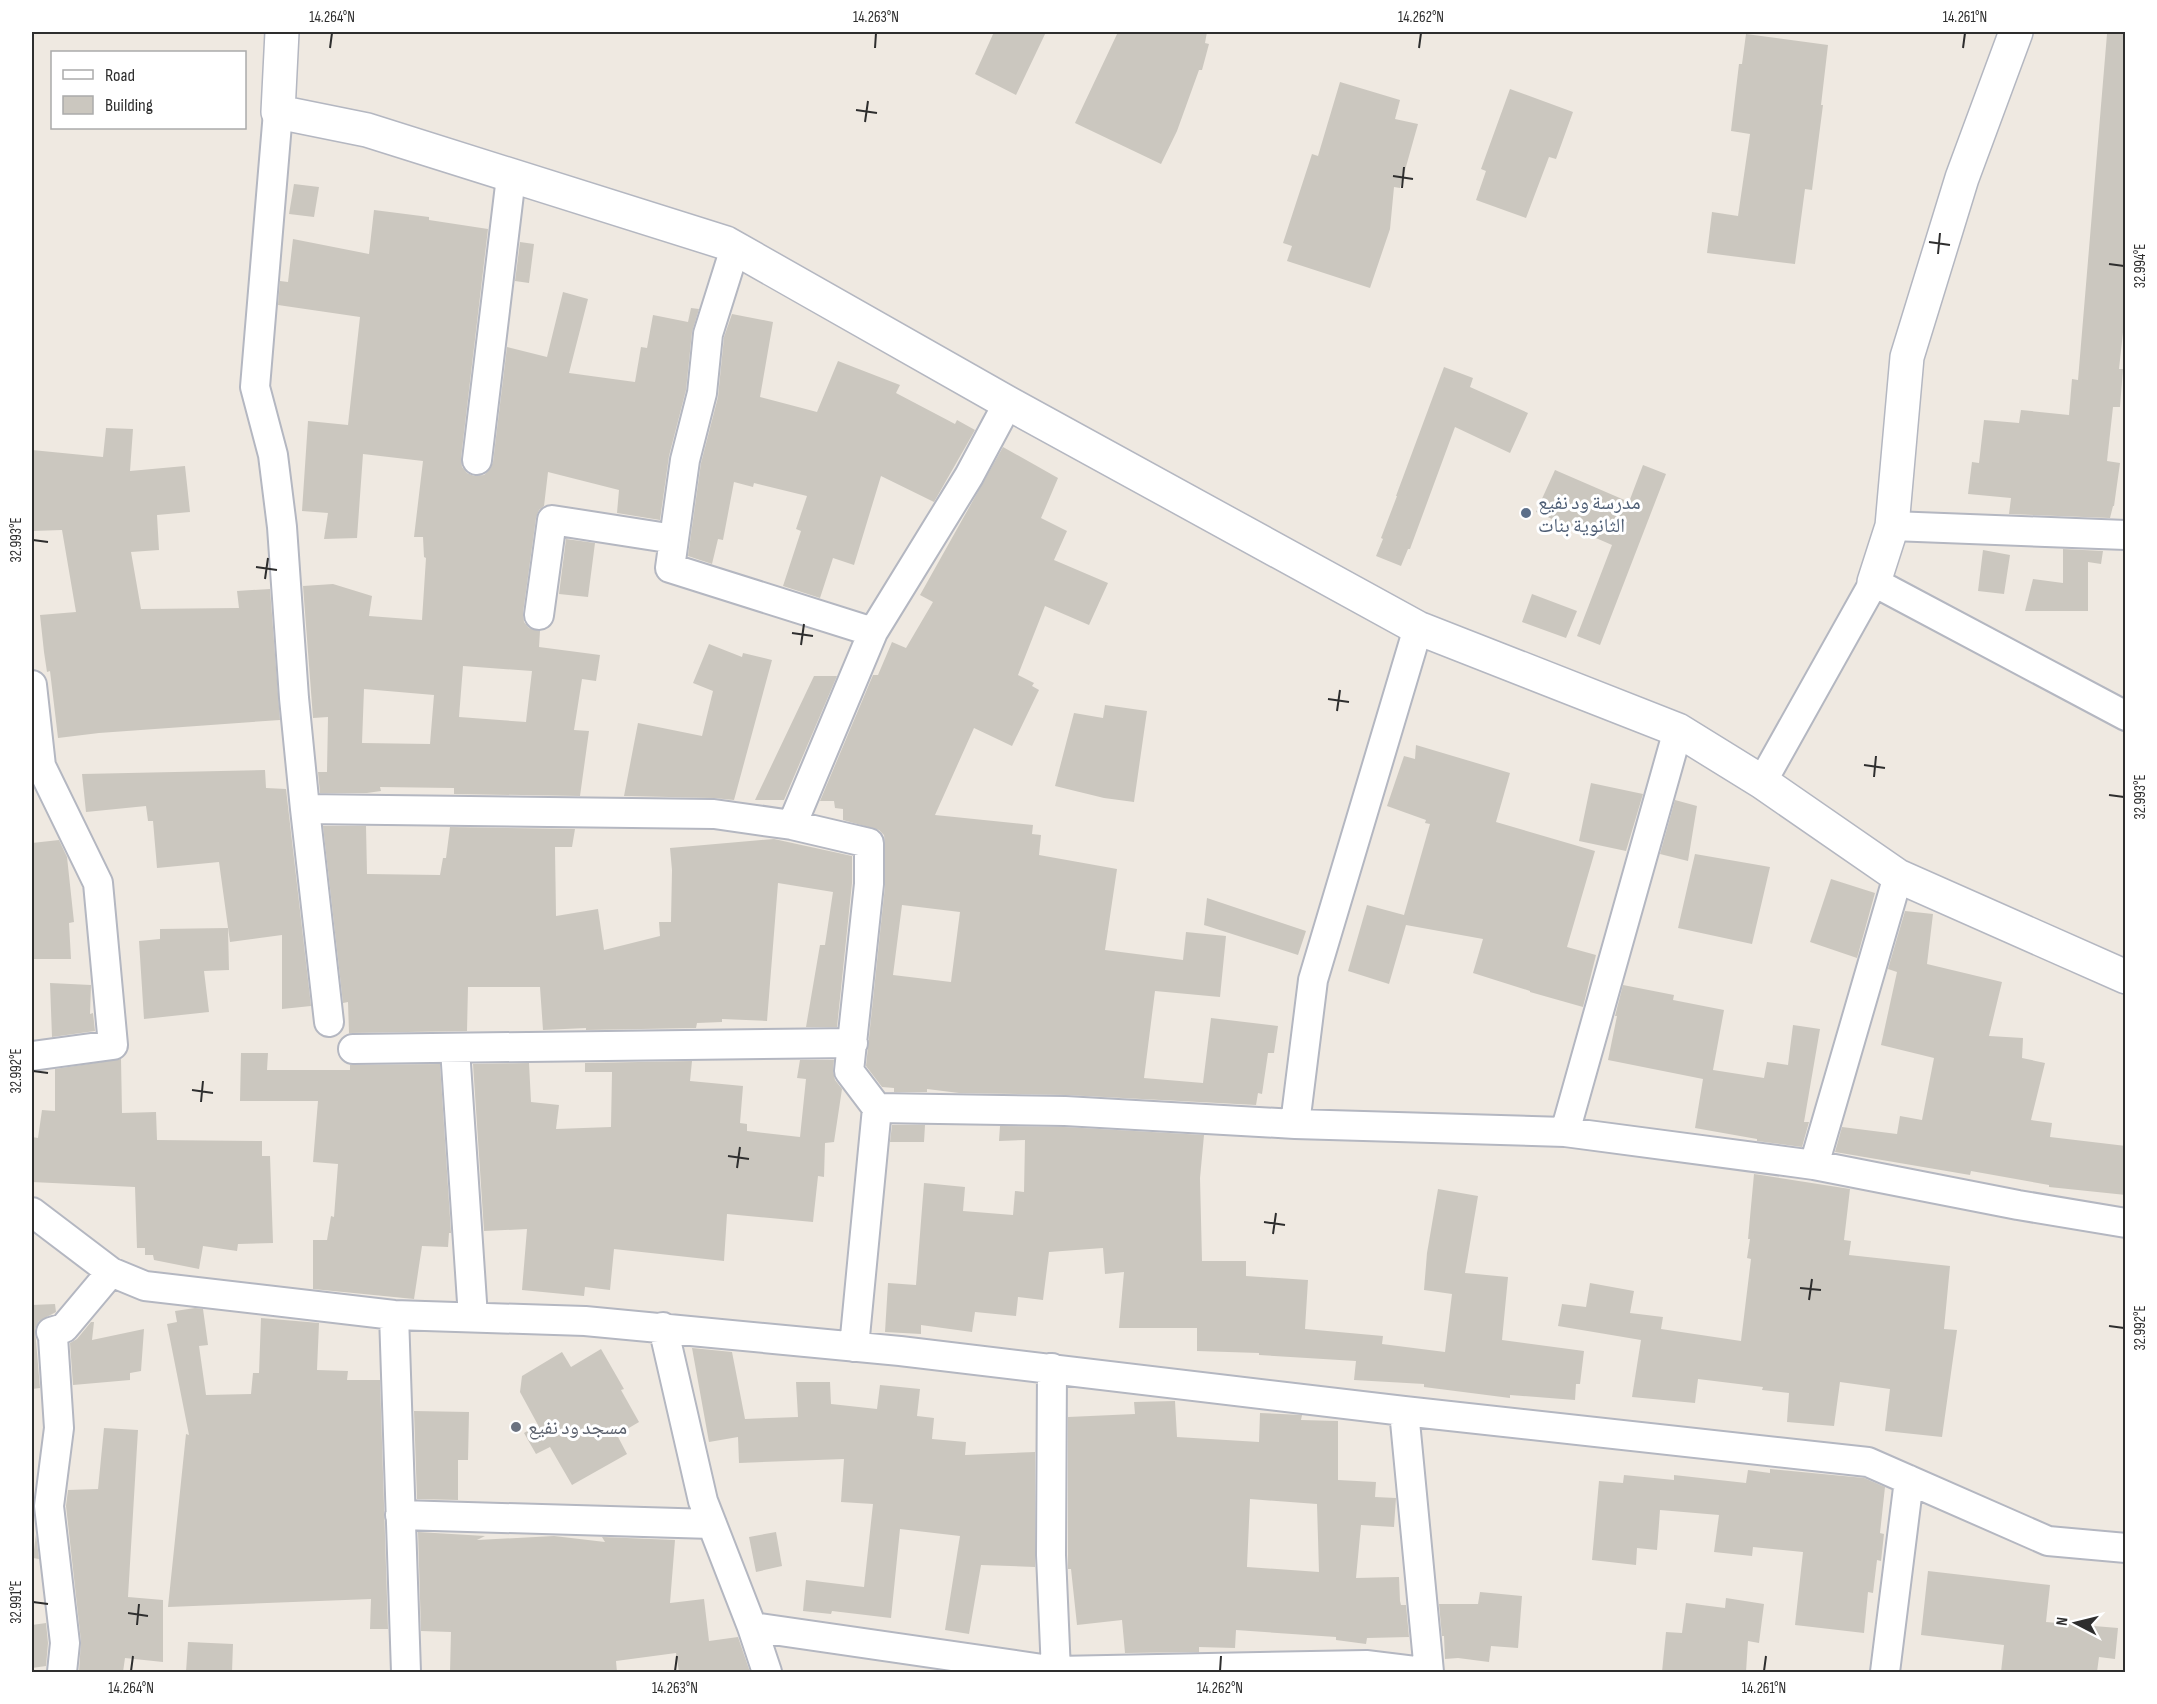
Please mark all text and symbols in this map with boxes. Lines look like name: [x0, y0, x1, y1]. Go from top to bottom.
text: 14.264°N: [309, 8, 355, 27]
text: 14.263°N: [853, 8, 899, 27]
text: 14.262°N: [1398, 8, 1444, 27]
text: 14.261°N: [1943, 8, 1987, 27]
legend: [51, 51, 246, 129]
text: Road: [105, 65, 135, 86]
text: Building: [105, 95, 153, 116]
text: 32.994°E: [2131, 244, 2150, 288]
place label: مدرسة ود نفيع الثانوية بنات: [1538, 491, 1641, 538]
marker: مدرسة ود نفيع الثانوية بنات: [1519, 506, 1533, 520]
text: 32.993°E: [7, 517, 26, 563]
text: 32.993°E: [2131, 774, 2150, 820]
text: 32.992°E: [7, 1048, 26, 1094]
text: 32.992°E: [2131, 1305, 2150, 1351]
place label: مسجد ود نفيع: [528, 1416, 627, 1440]
marker: مسجد ود نفيع: [509, 1420, 523, 1434]
text: 32.991°E: [7, 1580, 26, 1624]
north arrow: [2046, 1593, 2106, 1653]
text: N: [2053, 1616, 2073, 1627]
text: 14.264°N: [108, 1679, 154, 1698]
text: 14.263°N: [652, 1679, 698, 1698]
text: 14.262°N: [1197, 1679, 1243, 1698]
text: 14.261°N: [1742, 1679, 1786, 1698]

